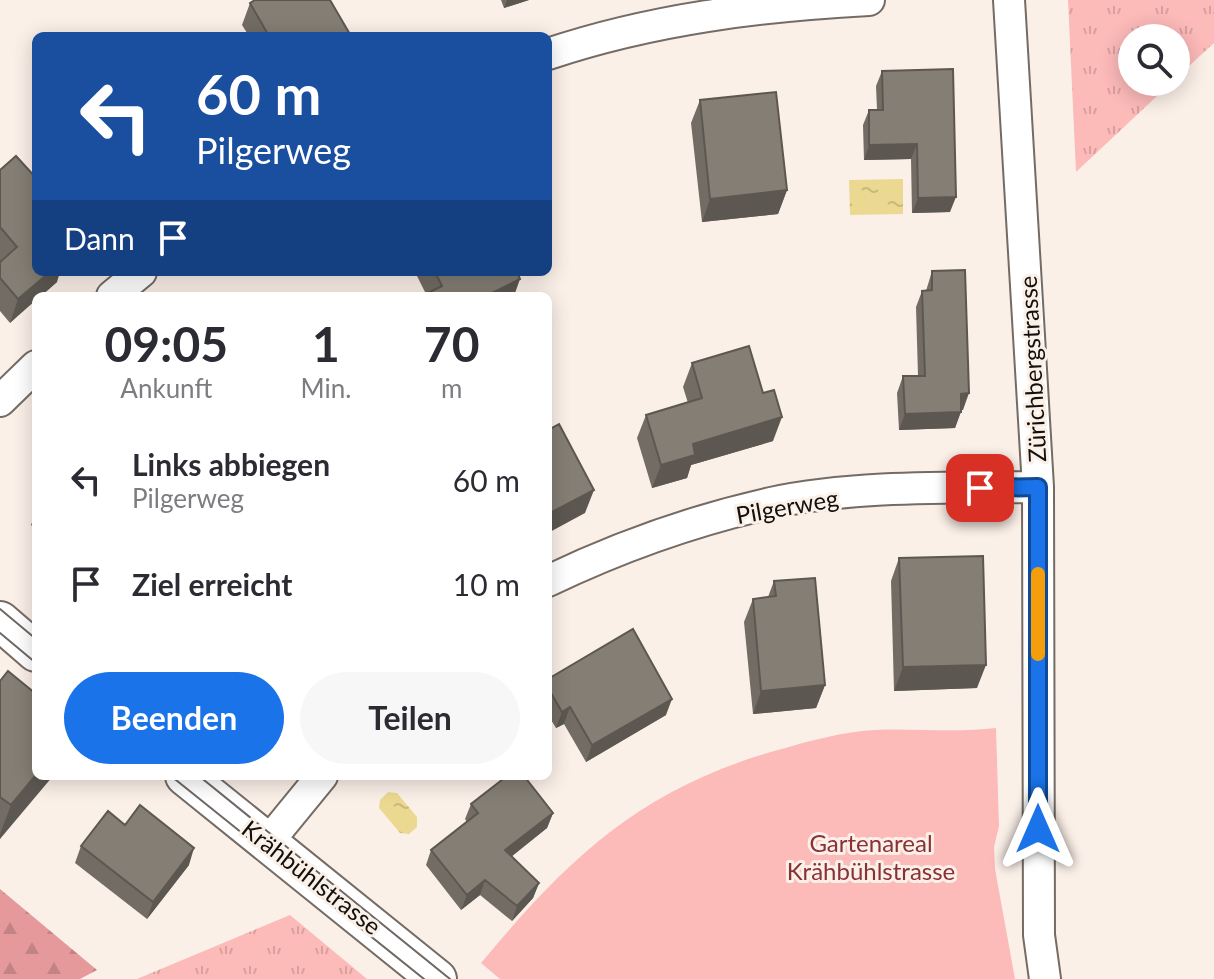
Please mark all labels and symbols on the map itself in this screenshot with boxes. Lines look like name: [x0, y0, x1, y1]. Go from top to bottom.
street label: Zürichbergstrasse: [1013, 275, 1051, 463]
pin: [946, 454, 1014, 522]
street label: Pilgerweg: [734, 483, 840, 529]
position arrow: [996, 787, 1080, 871]
street label: Krähbühlstrasse: [237, 814, 387, 940]
park label: Gartenareal Krähbühlstrasse: [787, 828, 955, 885]

